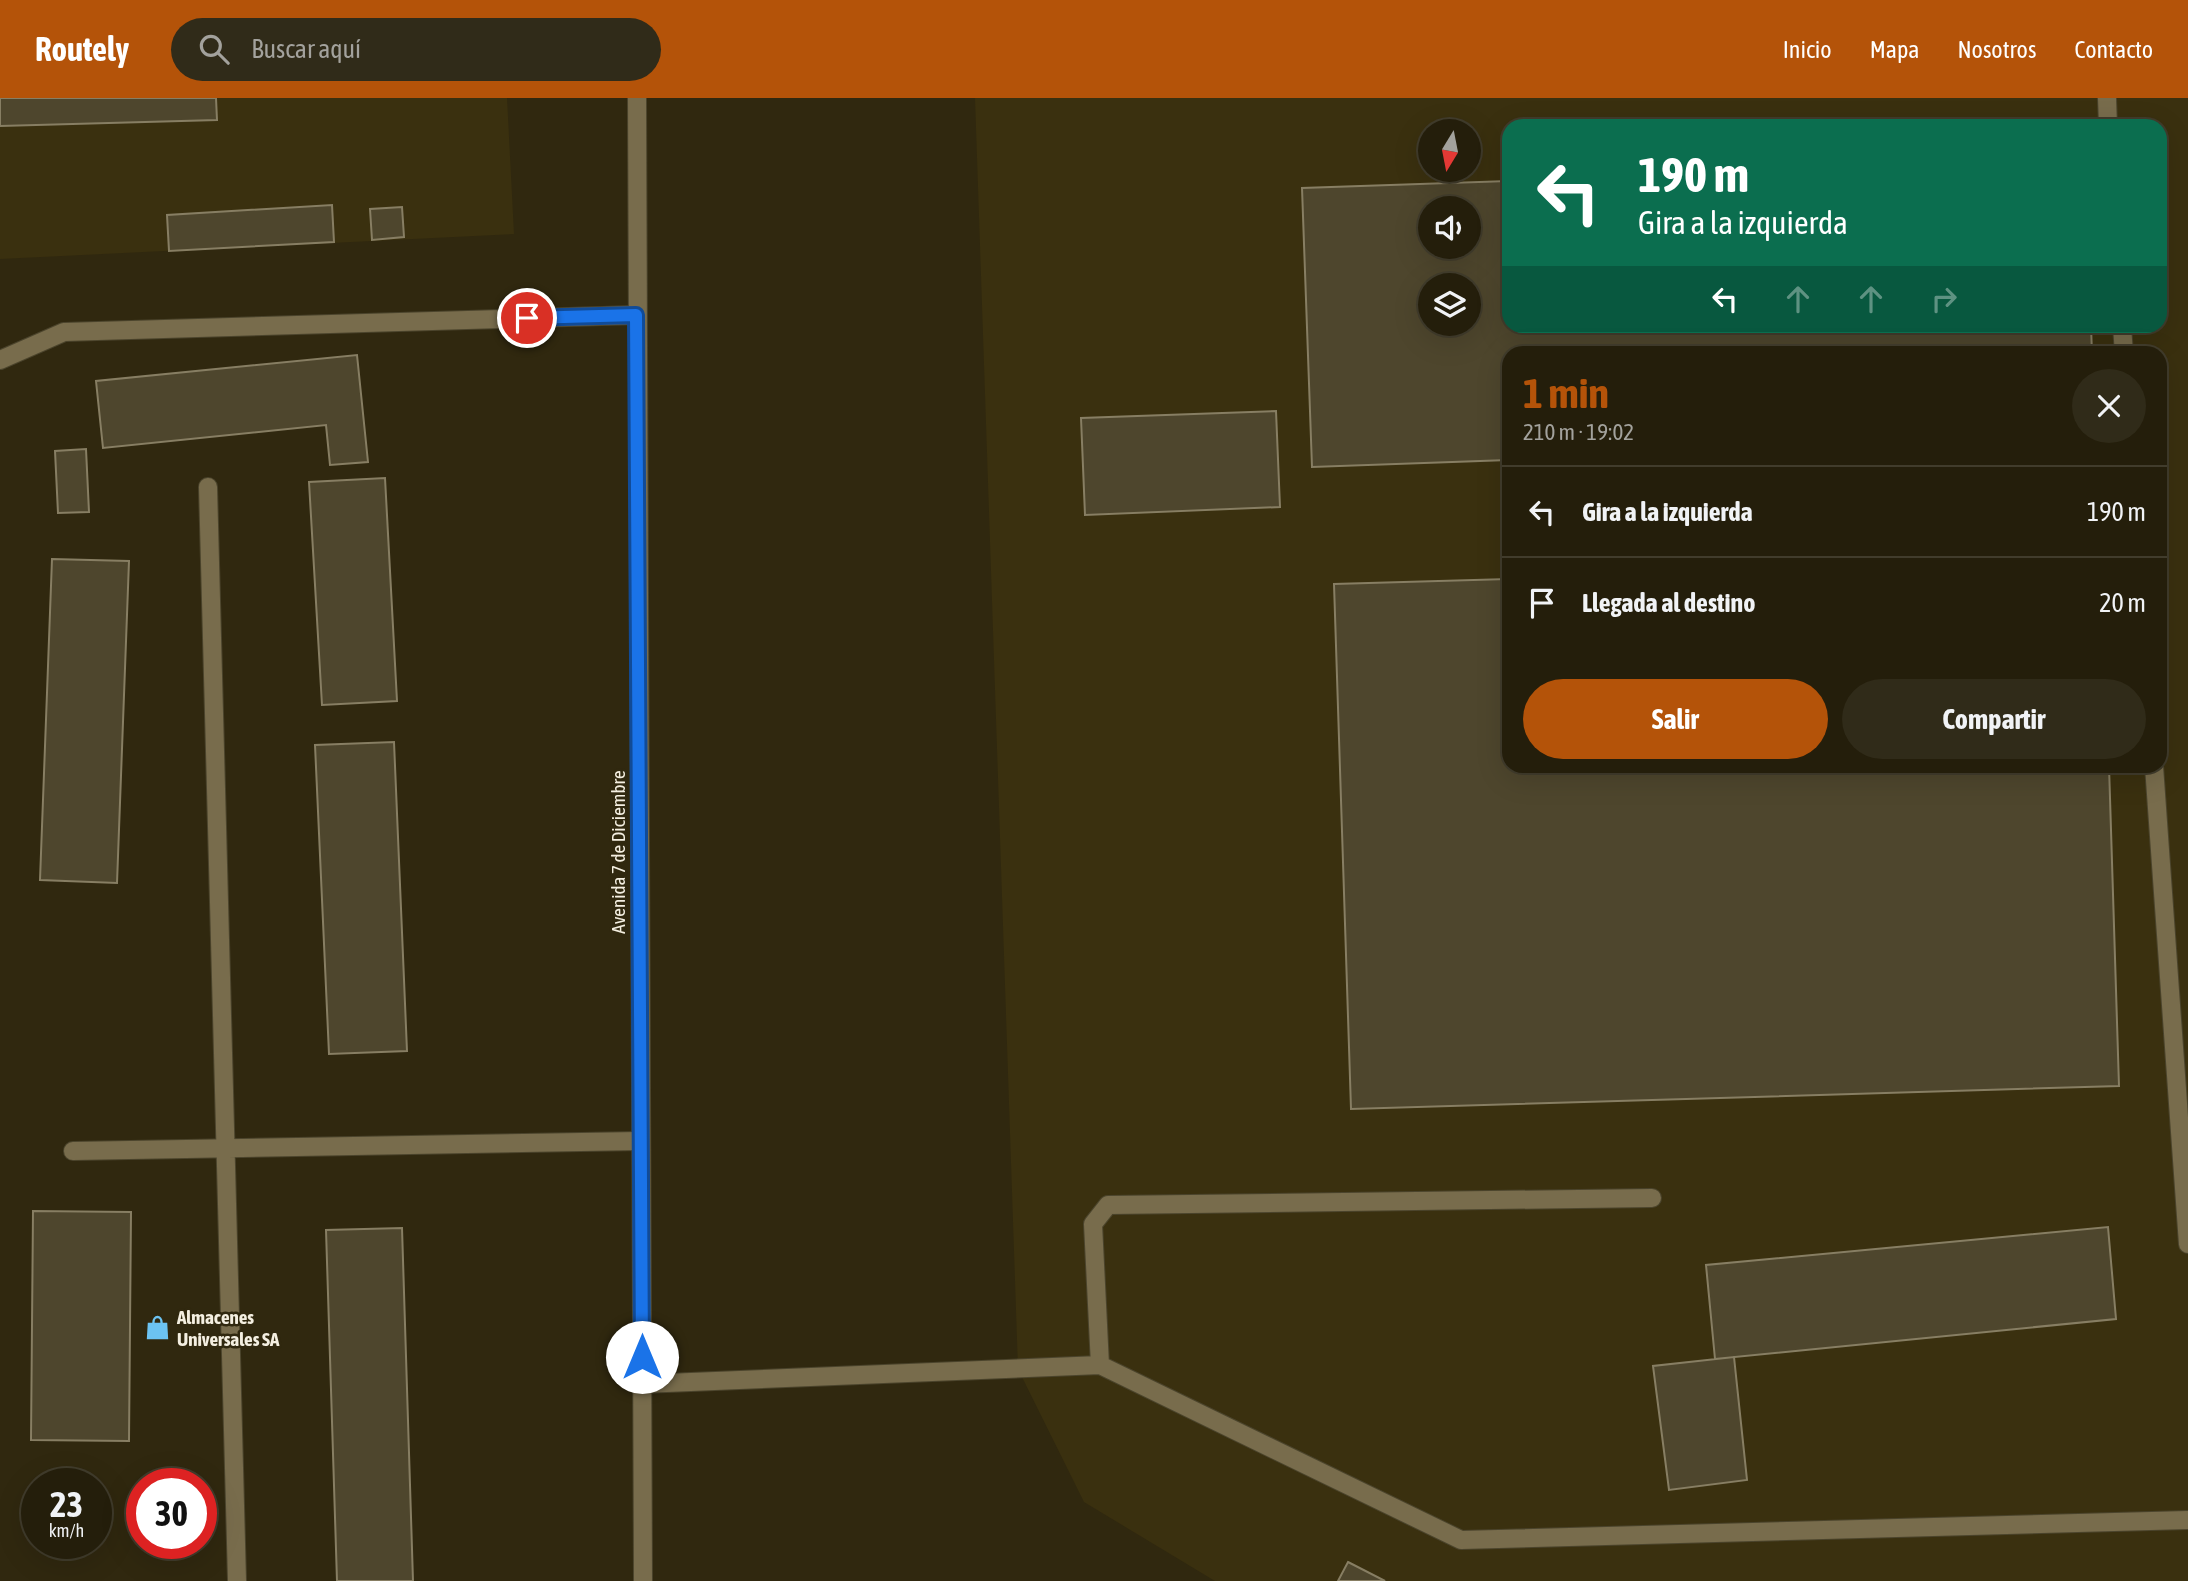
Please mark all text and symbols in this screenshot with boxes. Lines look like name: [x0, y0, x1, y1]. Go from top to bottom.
search box: [171, 18, 661, 81]
text: Routely: [35, 30, 129, 68]
icon: search: [195, 30, 233, 68]
text: Buscar aquí: [251, 34, 361, 64]
text: Inicio: [1783, 36, 1832, 63]
text: Mapa: [1870, 36, 1919, 63]
text: Nosotros: [1957, 36, 2036, 63]
text: Contacto: [2074, 36, 2153, 63]
north arrow: [1418, 119, 1480, 182]
map controls: [1418, 119, 1481, 336]
text: 190 m: [1638, 146, 1749, 202]
icon: left: [1523, 147, 1614, 238]
button: sound: [1418, 196, 1481, 259]
text: Gira a la izquierda: [1638, 204, 1848, 241]
button: layers: [1418, 273, 1481, 336]
icon: left: [1706, 280, 1744, 318]
icon: ahead: [1779, 280, 1817, 318]
icon: ahead: [1852, 280, 1890, 318]
icon: right: [1925, 280, 1963, 318]
pin: [497, 288, 557, 348]
icon: arrive: [508, 299, 546, 337]
text: 1 min: [1523, 369, 1609, 417]
button: close: [2072, 369, 2146, 443]
text: 210 m · 19:02: [1523, 419, 1634, 445]
icon: left: [1523, 493, 1561, 531]
text: Gira a la izquierda: [1582, 497, 1753, 527]
text: 190 m: [2087, 497, 2146, 527]
icon: arrive: [1523, 584, 1561, 622]
text: Llegada al destino: [1582, 588, 1755, 618]
text: 20 m: [2099, 588, 2146, 618]
button: Salir: [1523, 679, 1828, 759]
button: Compartir: [1842, 679, 2146, 759]
street label: Avenida 7 de Diciembre: [607, 770, 629, 934]
place label: Almacenes Universales SA: [176, 1306, 280, 1350]
shop icon: Almacenes Universales SA: [143, 1314, 171, 1342]
position arrow: [605, 1320, 679, 1394]
speed limit sign: 30: [126, 1468, 217, 1559]
text: 23: [50, 1484, 83, 1524]
text: km/h: [49, 1520, 84, 1541]

